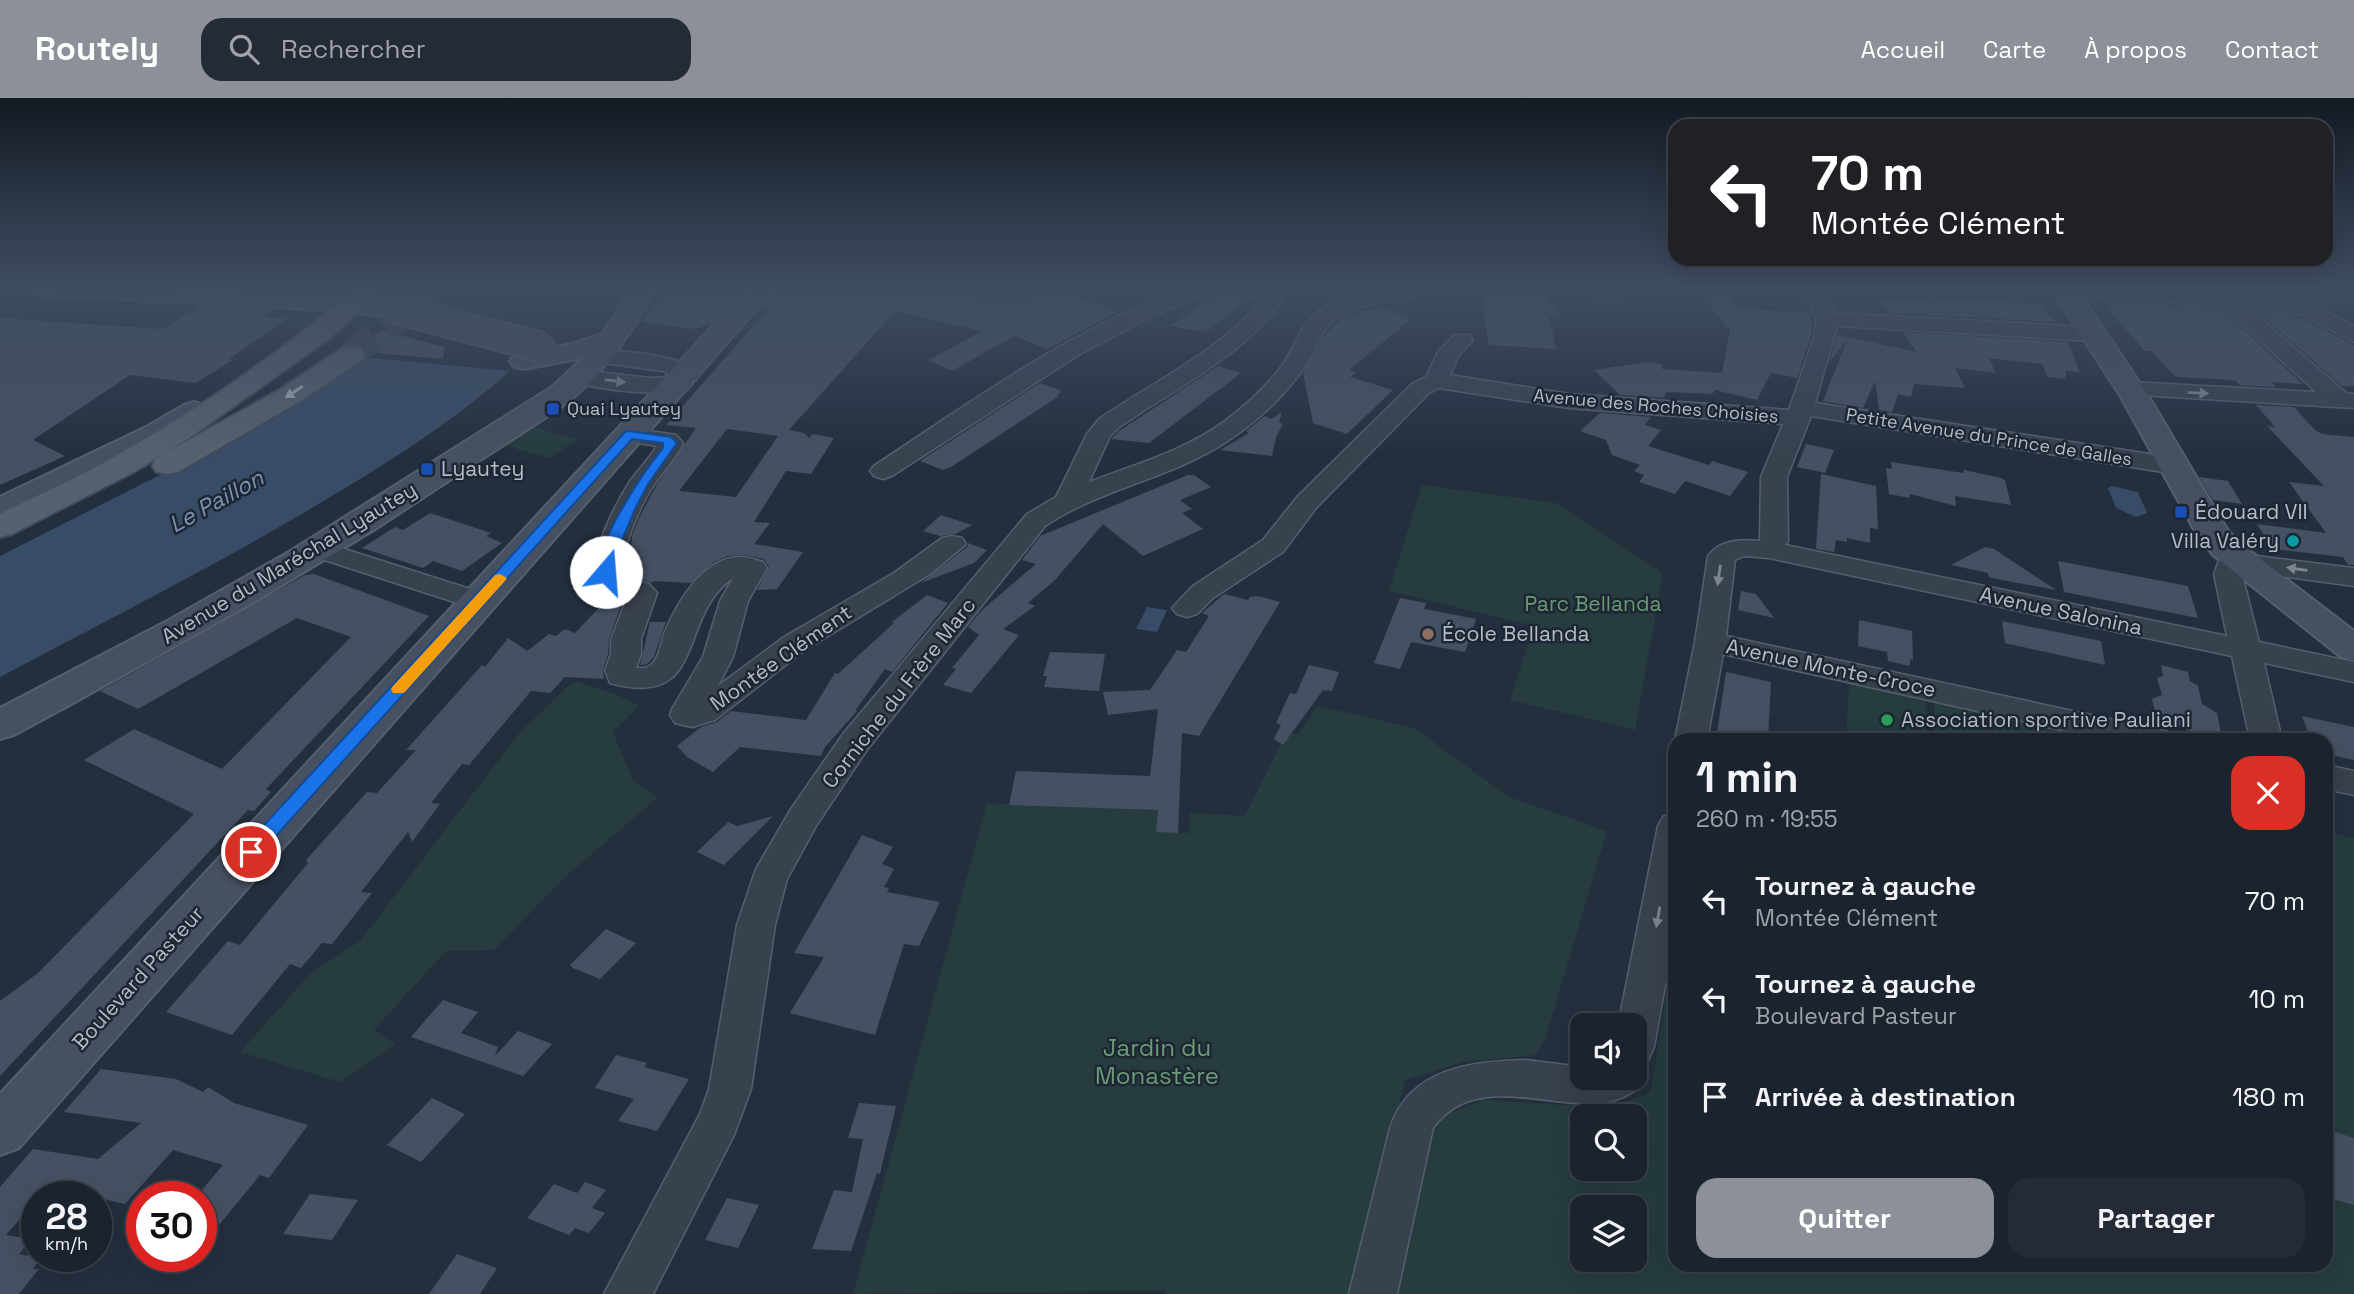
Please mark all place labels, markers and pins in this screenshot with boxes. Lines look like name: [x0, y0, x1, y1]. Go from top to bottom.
place label: Quai Lyautey: [567, 397, 681, 420]
marker: Quai Lyautey: [545, 401, 561, 417]
place label: Lyautey: [441, 455, 524, 482]
marker: Lyautey: [419, 461, 435, 477]
place label: Édouard VII: [2195, 498, 2308, 525]
marker: Édouard VII: [2173, 504, 2189, 520]
place label: Villa Valéry: [2171, 527, 2279, 554]
marker: Villa Valéry: [2285, 533, 2301, 549]
place label: École Bellanda: [1442, 620, 1589, 647]
marker: École Bellanda: [1420, 626, 1436, 642]
place label: Association sportive Pauliani: [1901, 706, 2191, 733]
marker: Association sportive Pauliani: [1879, 712, 1895, 728]
pin: [221, 822, 281, 882]

